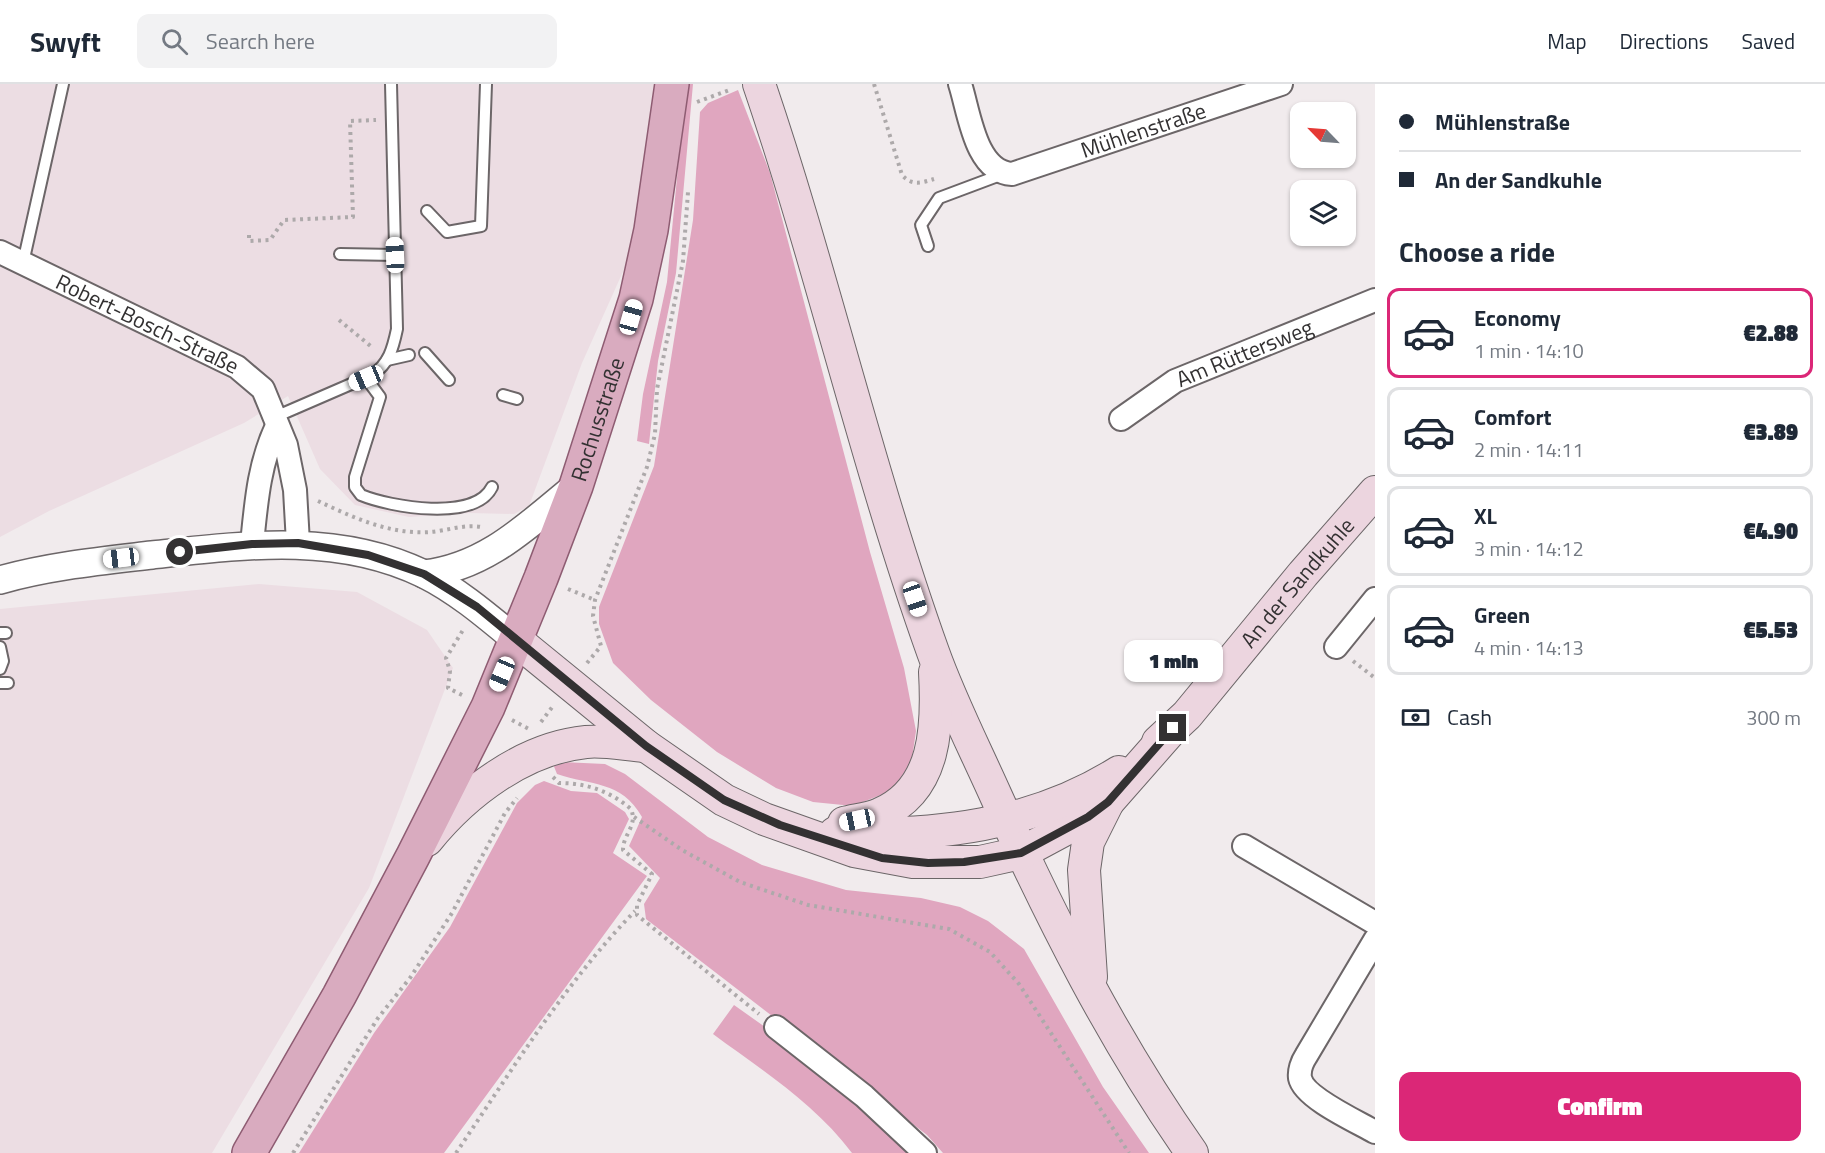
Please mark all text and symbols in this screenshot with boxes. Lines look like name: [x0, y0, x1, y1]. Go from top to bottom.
search box: [137, 14, 557, 68]
text: Swyft: [30, 20, 101, 63]
text: Search here: [206, 24, 315, 58]
icon: search: [158, 25, 191, 58]
text: Map: [1547, 25, 1587, 57]
text: Directions: [1620, 25, 1709, 57]
text: Saved: [1742, 25, 1795, 57]
street label: Mühlenstraße: [1076, 93, 1210, 167]
north arrow: [1290, 102, 1356, 168]
map controls: [1290, 102, 1356, 246]
text: Mühlenstraße: [1435, 105, 1570, 139]
text: An der Sandkuhle: [1435, 163, 1602, 197]
button: layers: [1290, 180, 1356, 246]
text: Choose a ride: [1399, 231, 1555, 272]
car: [385, 237, 405, 273]
street label: Robert-Bosch-Straße: [50, 265, 245, 383]
car: [617, 297, 645, 337]
text: Economy: [1474, 301, 1561, 335]
icon: car: [1402, 306, 1456, 360]
street label: Am Rüttersweg: [1171, 310, 1318, 396]
text: €2.88: [1743, 316, 1798, 350]
text: 1 min · 14:10: [1474, 335, 1584, 366]
street label: Rochusstraße: [562, 353, 633, 486]
car: [346, 363, 386, 393]
text: Comfort: [1474, 400, 1552, 434]
icon: car: [1402, 405, 1456, 459]
text: €3.89: [1743, 415, 1798, 449]
text: 2 min · 14:11: [1474, 434, 1584, 465]
text: XL: [1474, 499, 1497, 533]
icon: car: [1402, 504, 1456, 558]
street label: An der Sandkuhle: [1232, 510, 1362, 655]
text: €4.90: [1743, 514, 1798, 548]
text: 3 min · 14:12: [1474, 533, 1584, 564]
route start: [166, 538, 193, 565]
car: [102, 547, 140, 569]
car: [901, 579, 929, 619]
text: Green: [1474, 598, 1530, 632]
icon: car: [1402, 603, 1456, 657]
text: €5.53: [1743, 613, 1798, 647]
text: 4 min · 14:13: [1474, 632, 1584, 663]
callout: 1 min: [1124, 641, 1222, 683]
text: 1 min: [1149, 645, 1198, 676]
car: [487, 654, 517, 694]
text: Cash: [1447, 700, 1492, 734]
icon: cash: [1399, 701, 1432, 734]
text: 300 m: [1746, 702, 1801, 733]
route end: [1159, 714, 1186, 741]
car: [838, 807, 876, 833]
button: Confirm: [1399, 1072, 1801, 1141]

